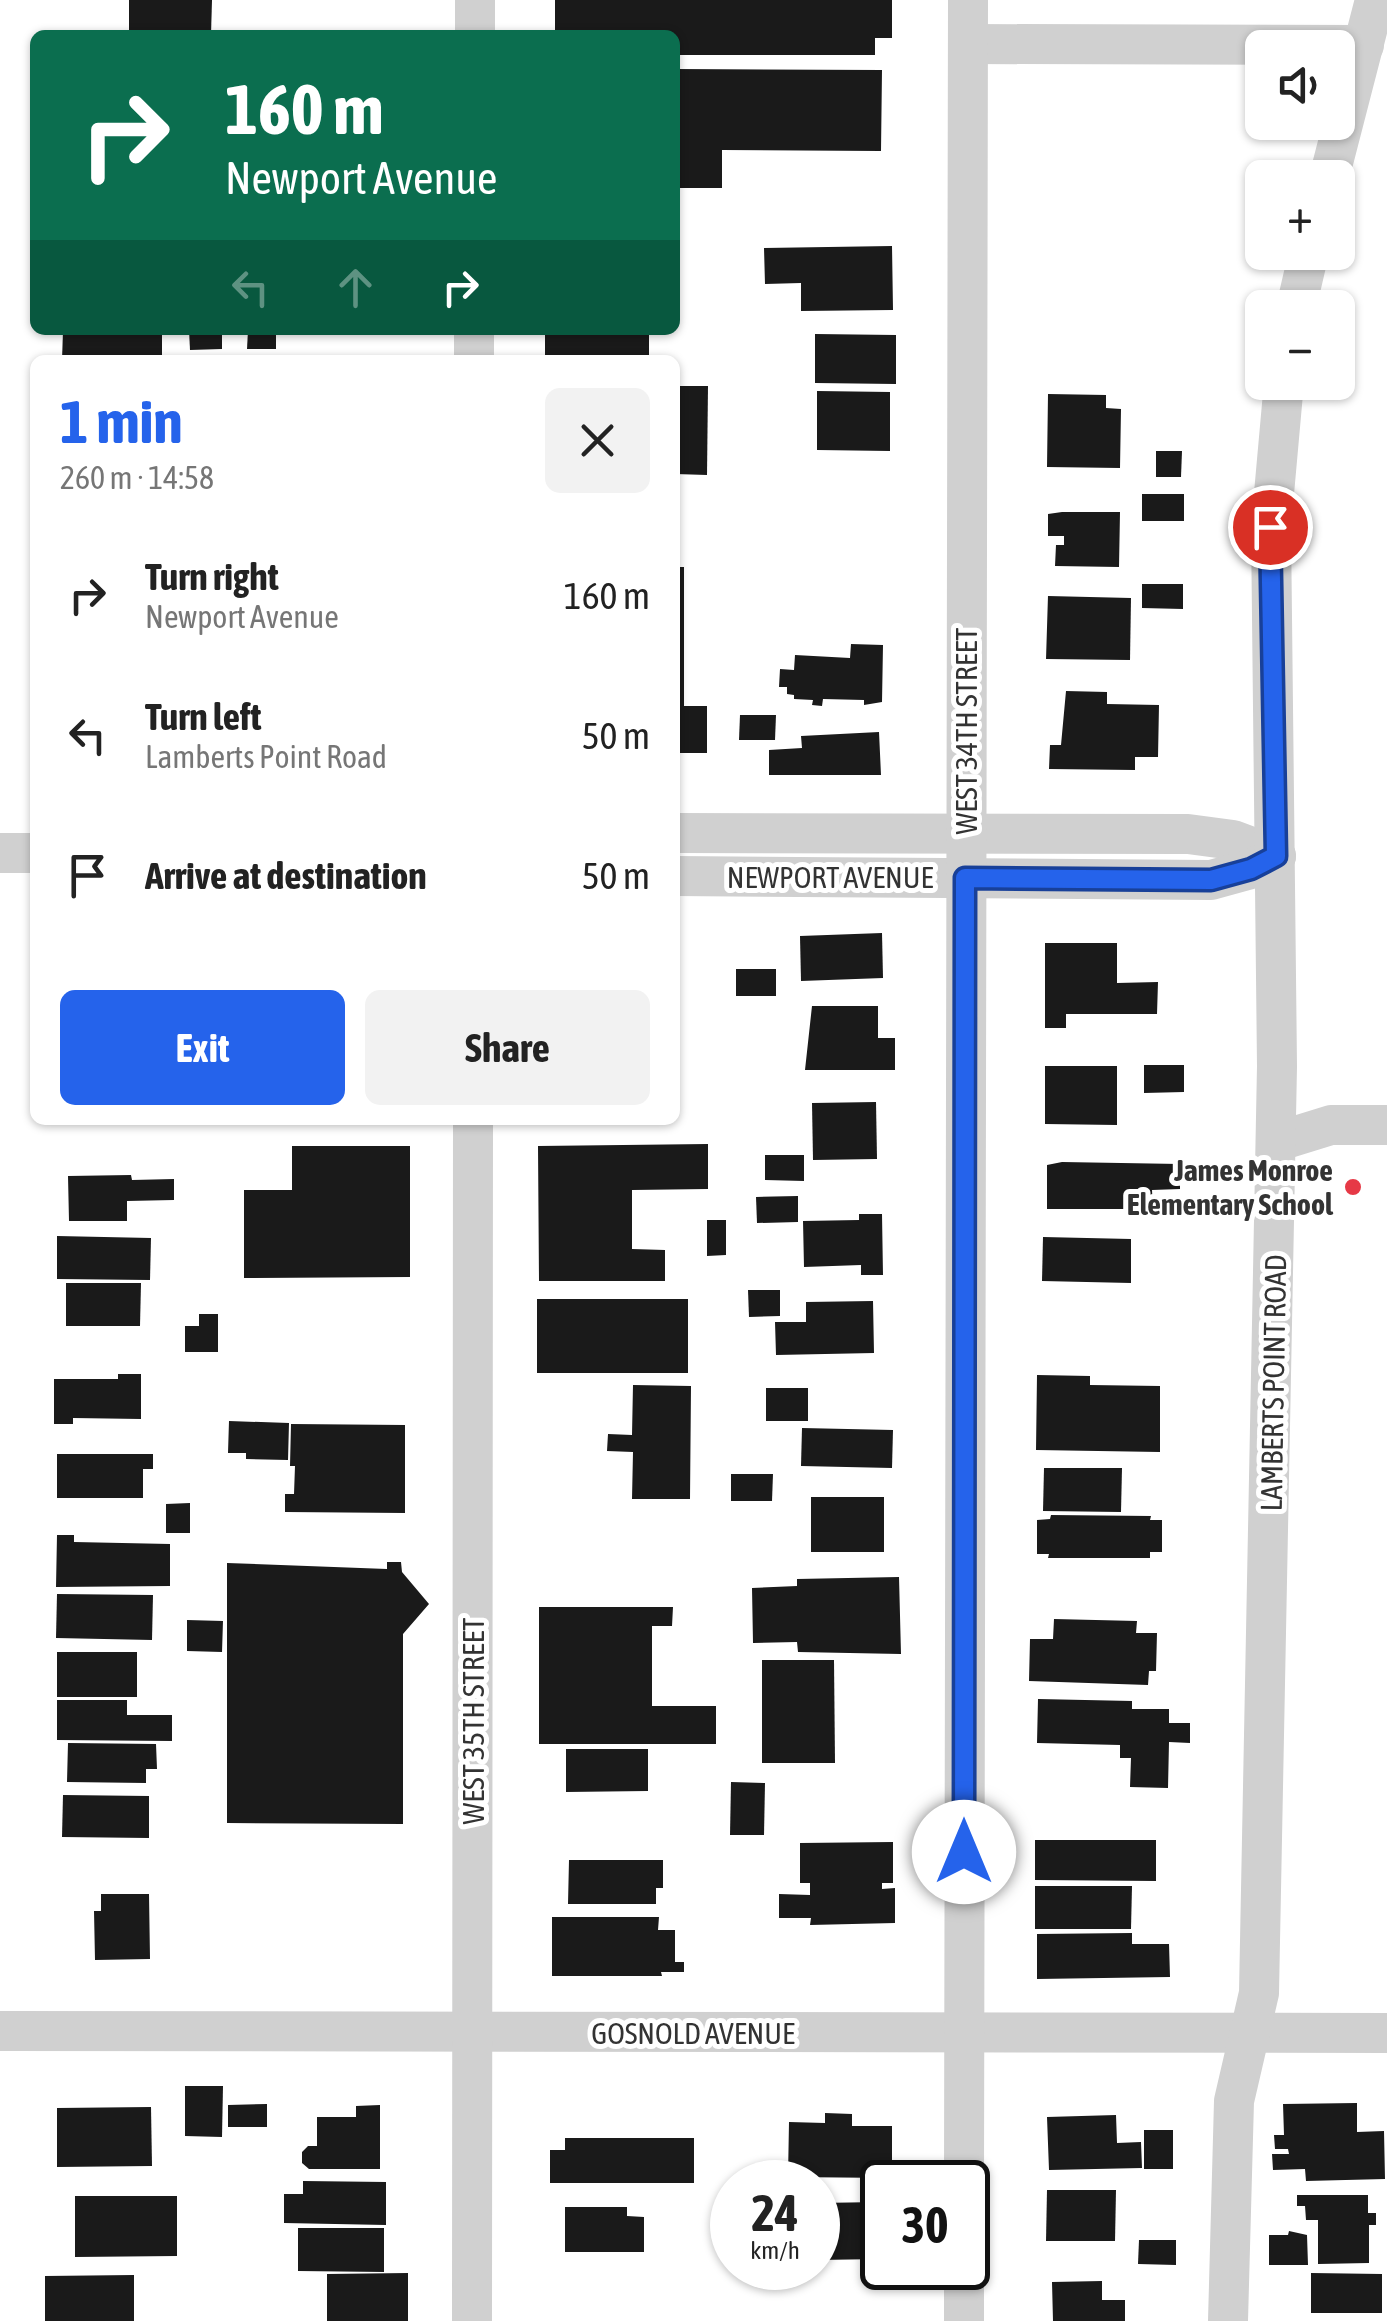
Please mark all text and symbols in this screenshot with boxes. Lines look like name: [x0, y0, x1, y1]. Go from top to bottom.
map controls: [1245, 30, 1355, 400]
button: sound: [1245, 30, 1355, 140]
text: 160 m: [225, 69, 384, 149]
icon: right: [60, 70, 190, 200]
text: Newport Avenue: [225, 152, 497, 204]
button: +: [1245, 160, 1355, 270]
icon: left: [223, 260, 278, 315]
icon: ahead: [328, 260, 383, 315]
icon: right: [433, 260, 488, 315]
button: −: [1245, 290, 1355, 400]
text: 1 min: [60, 387, 183, 456]
button: close: [545, 388, 650, 493]
text: 260 m · 14:58: [60, 459, 214, 496]
pin: [1228, 485, 1313, 570]
icon: arrive: [1243, 500, 1298, 555]
text: Turn right: [145, 555, 279, 598]
icon: right: [60, 568, 115, 623]
text: 160 m: [564, 574, 650, 617]
text: Newport Avenue: [145, 598, 339, 635]
street label: WEST 34TH STREET: [949, 628, 983, 834]
text: Turn left: [145, 695, 261, 738]
icon: left: [60, 708, 115, 763]
text: 50 m: [582, 714, 650, 757]
text: Lamberts Point Road: [145, 738, 387, 775]
icon: arrive: [60, 848, 115, 903]
text: Arrive at destination: [145, 854, 427, 897]
text: 50 m: [582, 854, 650, 897]
street label: NEWPORT AVENUE: [727, 860, 933, 894]
button: Exit: [60, 990, 345, 1105]
button: Share: [365, 990, 650, 1105]
place label: James Monroe Elementary School: [1127, 1153, 1334, 1221]
marker: James Monroe Elementary School: [1342, 1176, 1364, 1198]
street label: LAMBERTS POINT ROAD: [1254, 1254, 1292, 1512]
street label: WEST 35TH STREET: [456, 1618, 490, 1824]
position arrow: [912, 1800, 1016, 1904]
street label: GOSNOLD AVENUE: [591, 2016, 795, 2050]
speed limit sign: 30: [860, 2160, 990, 2290]
text: 24: [751, 2184, 798, 2242]
text: km/h: [750, 2236, 800, 2264]

